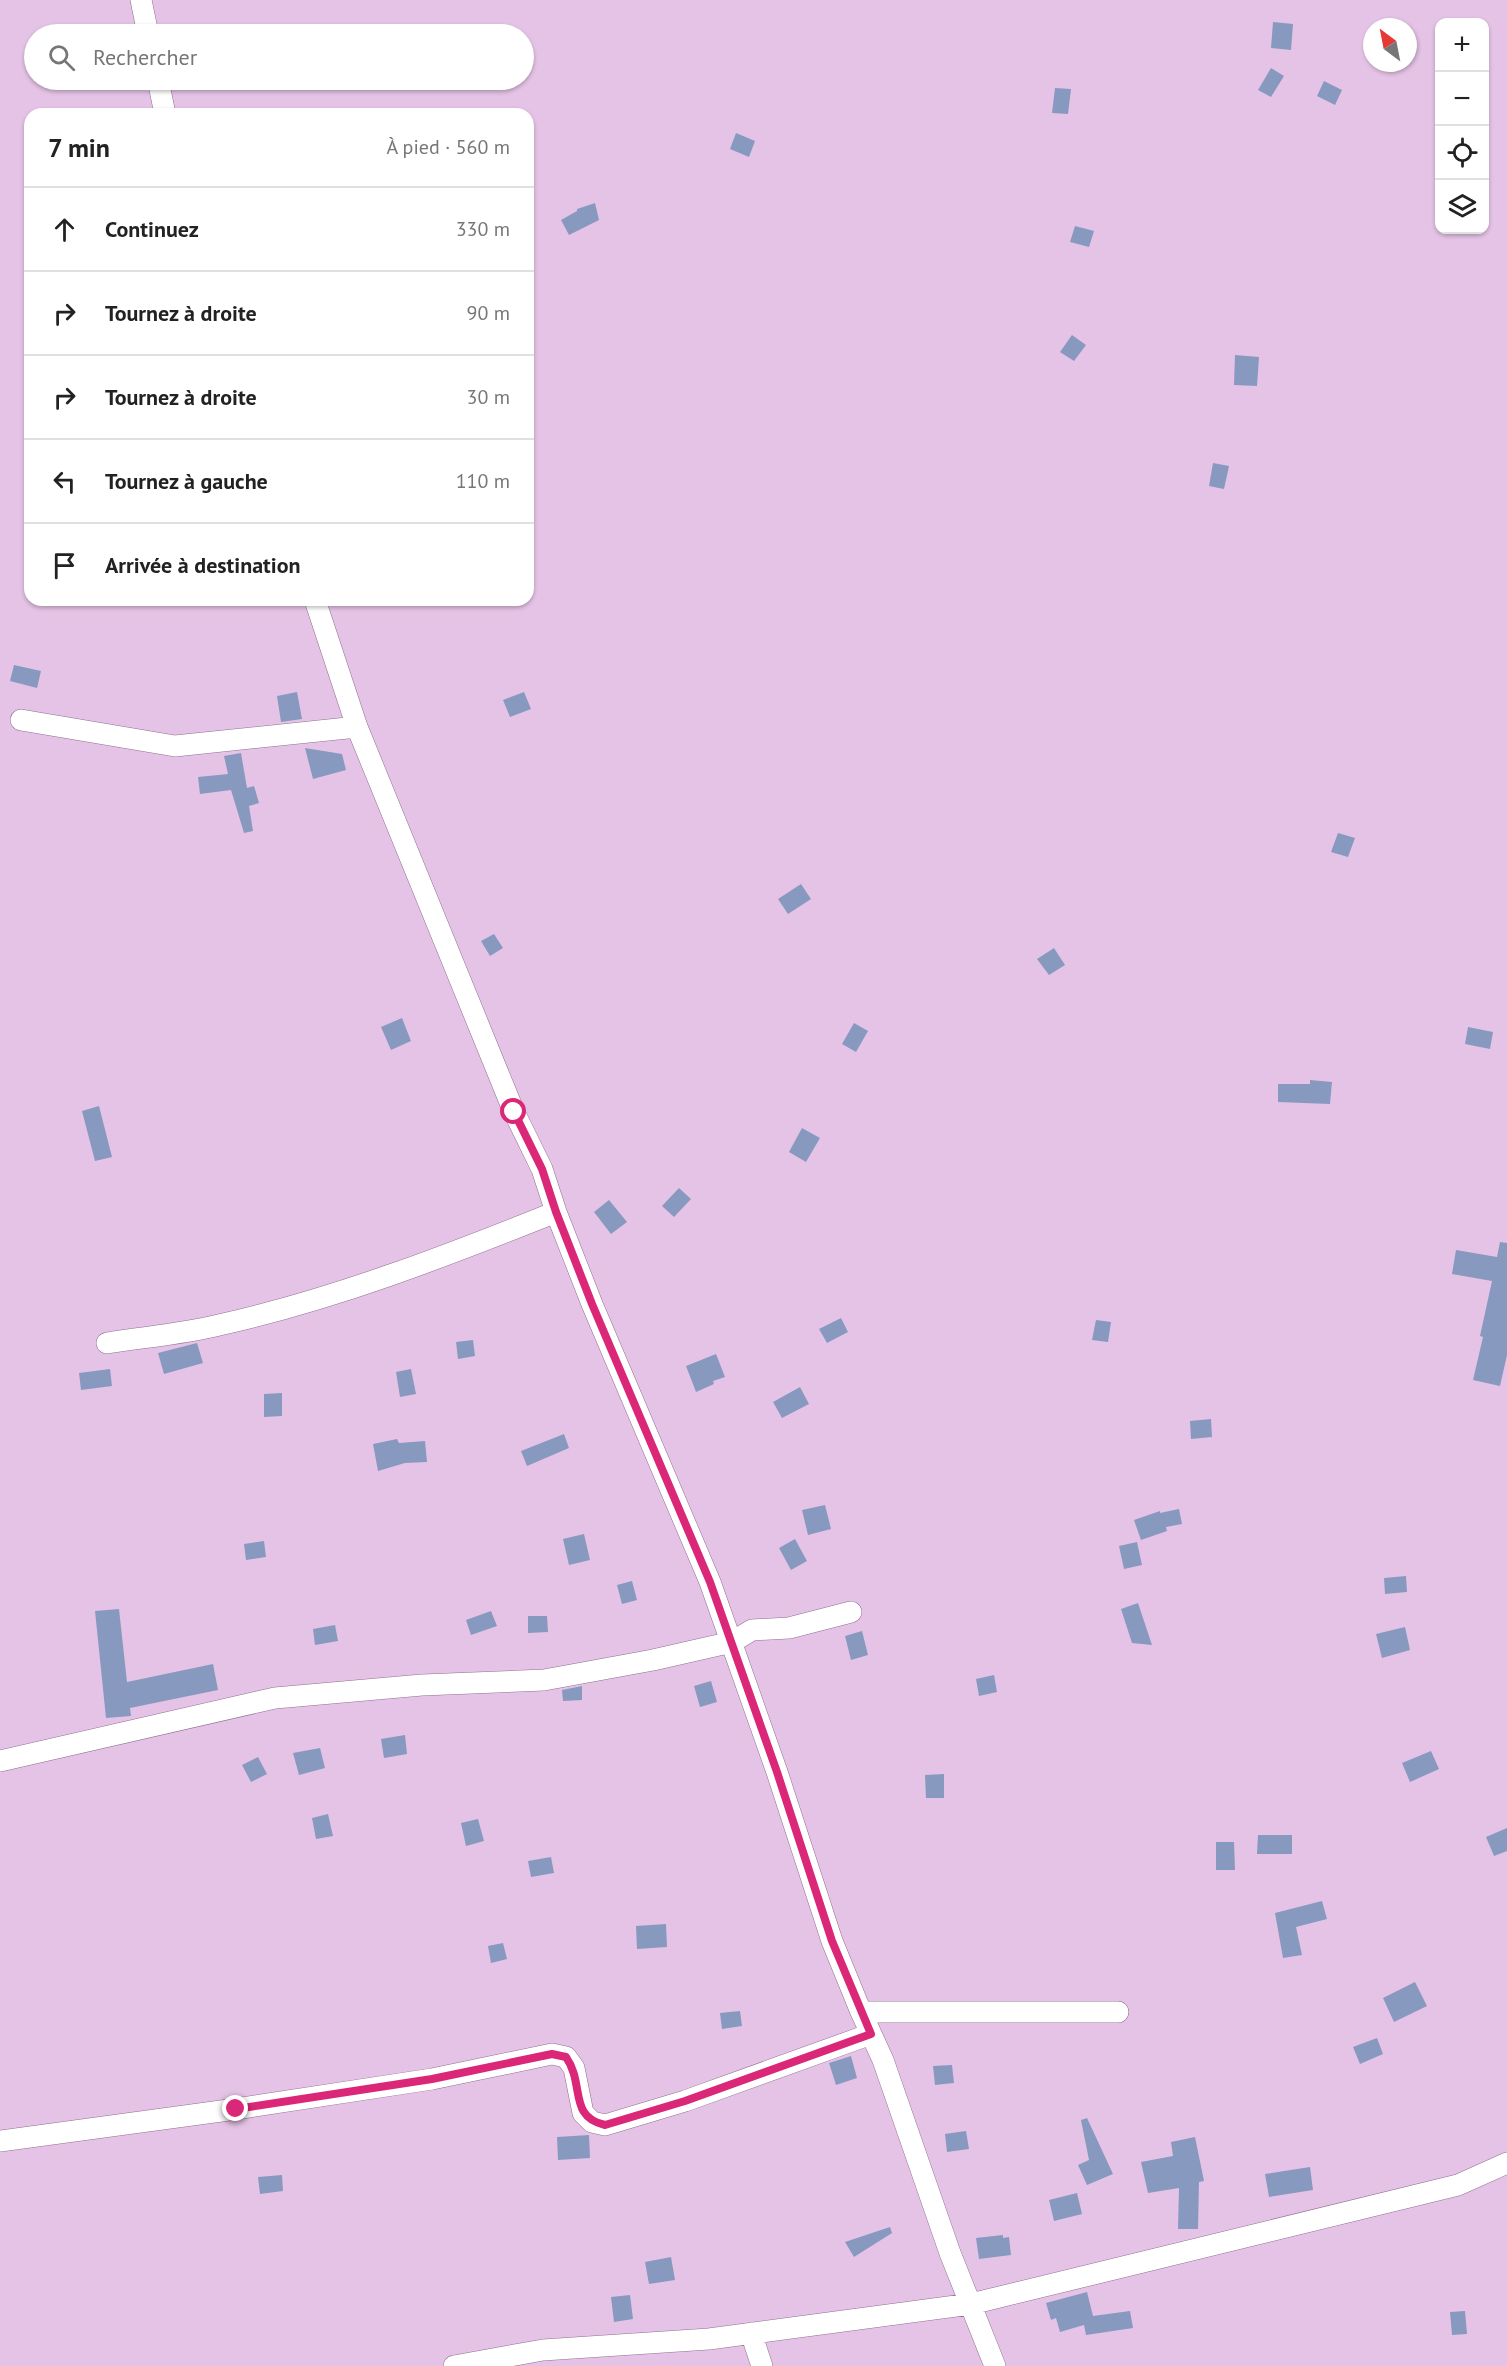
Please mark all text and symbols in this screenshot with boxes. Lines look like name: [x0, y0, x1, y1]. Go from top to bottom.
north arrow: [1363, 18, 1417, 72]
map controls: [1435, 18, 1489, 234]
button: +: [1435, 18, 1489, 72]
search box: [24, 24, 534, 90]
icon: search: [45, 41, 78, 74]
text: Rechercher: [93, 43, 197, 71]
button: −: [1435, 72, 1489, 126]
button: locate: [1435, 126, 1489, 180]
text: 7 min: [48, 131, 110, 164]
text: À pied · 560 m: [386, 134, 510, 160]
button: layers: [1435, 180, 1489, 234]
icon: ahead: [48, 213, 81, 246]
text: Continuez: [105, 215, 199, 243]
text: 330 m: [456, 216, 510, 242]
icon: right: [48, 297, 81, 330]
text: Tournez à droite: [105, 299, 257, 327]
text: 90 m: [467, 300, 510, 326]
icon: right: [48, 381, 81, 414]
text: Tournez à droite: [105, 383, 257, 411]
text: 30 m: [467, 384, 510, 410]
icon: left: [48, 465, 81, 498]
text: Tournez à gauche: [105, 467, 268, 495]
text: 110 m: [456, 468, 510, 494]
icon: arrive: [48, 549, 81, 582]
text: Arrivée à destination: [105, 551, 301, 579]
route start: [500, 1098, 526, 1124]
route end: [222, 2095, 248, 2121]

